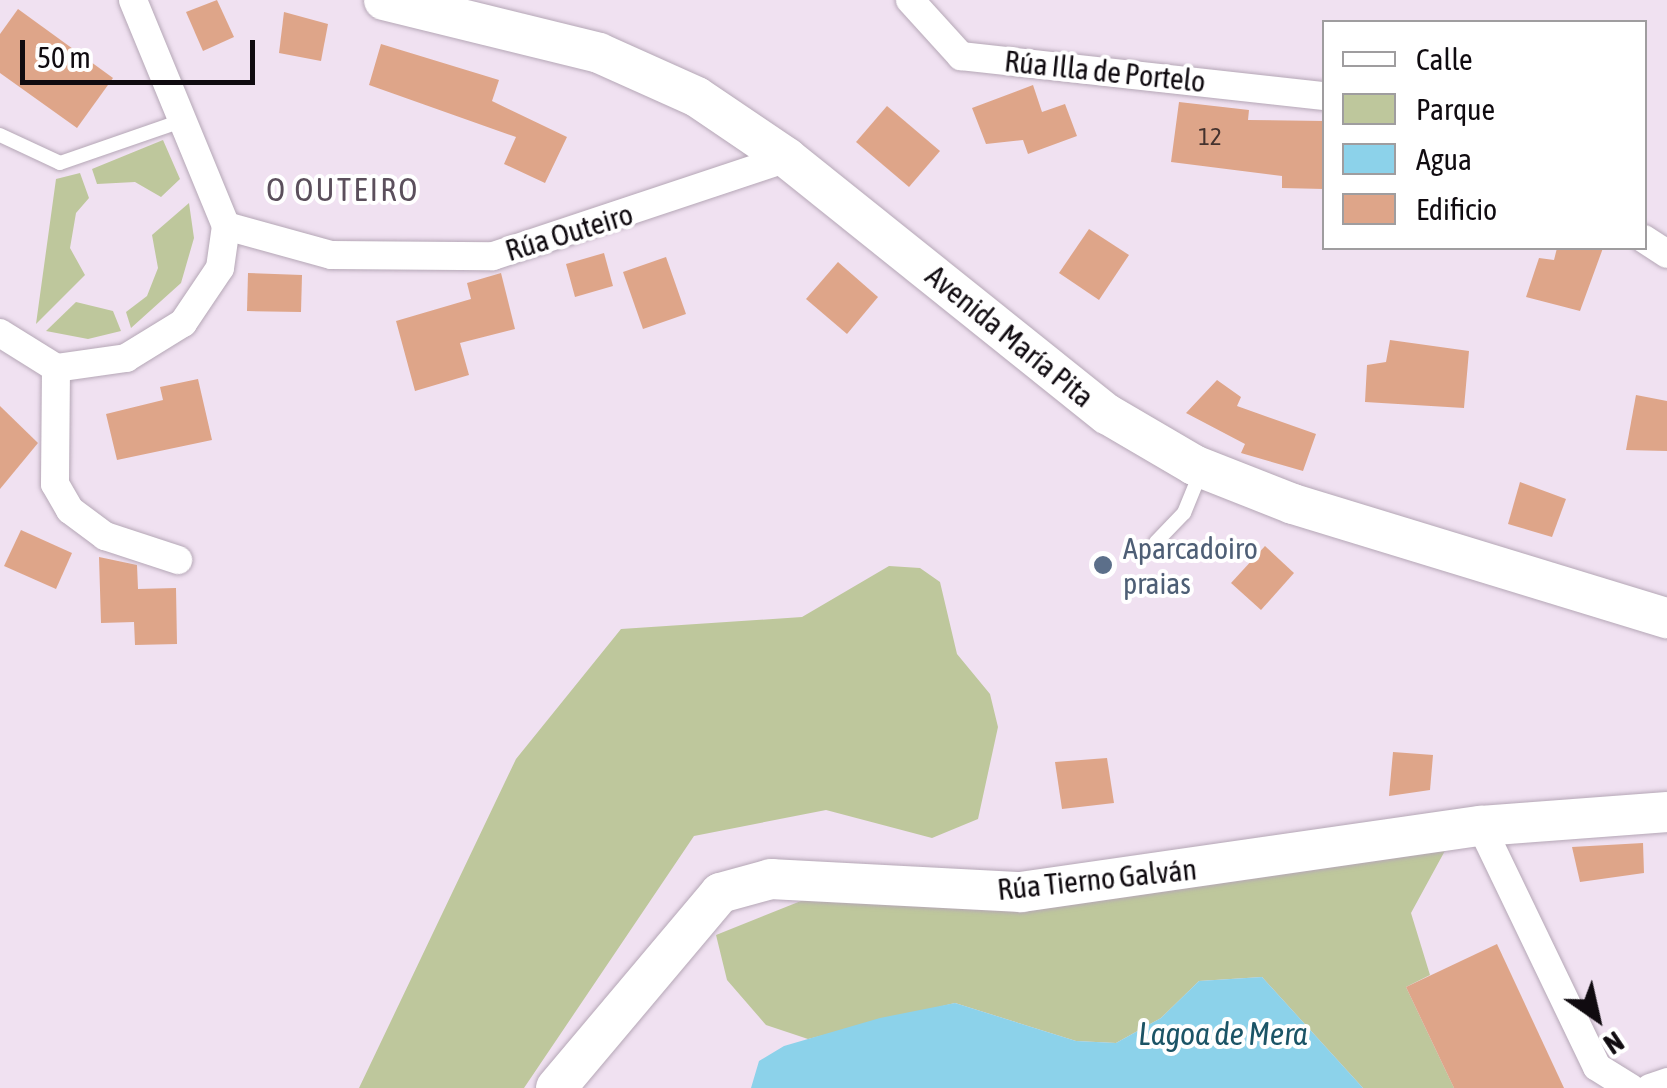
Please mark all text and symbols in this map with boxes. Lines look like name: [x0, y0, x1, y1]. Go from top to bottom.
scale bar: [25, 20, 260, 82]
legend: [1322, 20, 1647, 250]
text: 50 m: [37, 40, 91, 74]
text: Calle: [1416, 42, 1473, 76]
street label: Rúa Illa de Portelo: [1003, 43, 1207, 99]
text: Parque: [1416, 92, 1495, 126]
house number: 12: [1198, 121, 1222, 151]
text: Agua: [1416, 142, 1472, 176]
district label: O OUTEIRO: [266, 171, 420, 209]
text: Edificio: [1416, 192, 1497, 226]
street label: Rúa Outeiro: [501, 196, 637, 268]
street label: Avenida María Pita: [919, 257, 1101, 415]
place label: Aparcadoiro praias: [1123, 530, 1258, 600]
marker: Aparcadoiro praias: [1092, 554, 1114, 576]
street label: Rúa Tierno Galván: [996, 851, 1198, 907]
north arrow: [1547, 968, 1647, 1068]
water label: Lagoa de Mera: [1138, 1015, 1308, 1053]
text: N: [1598, 1025, 1630, 1061]

